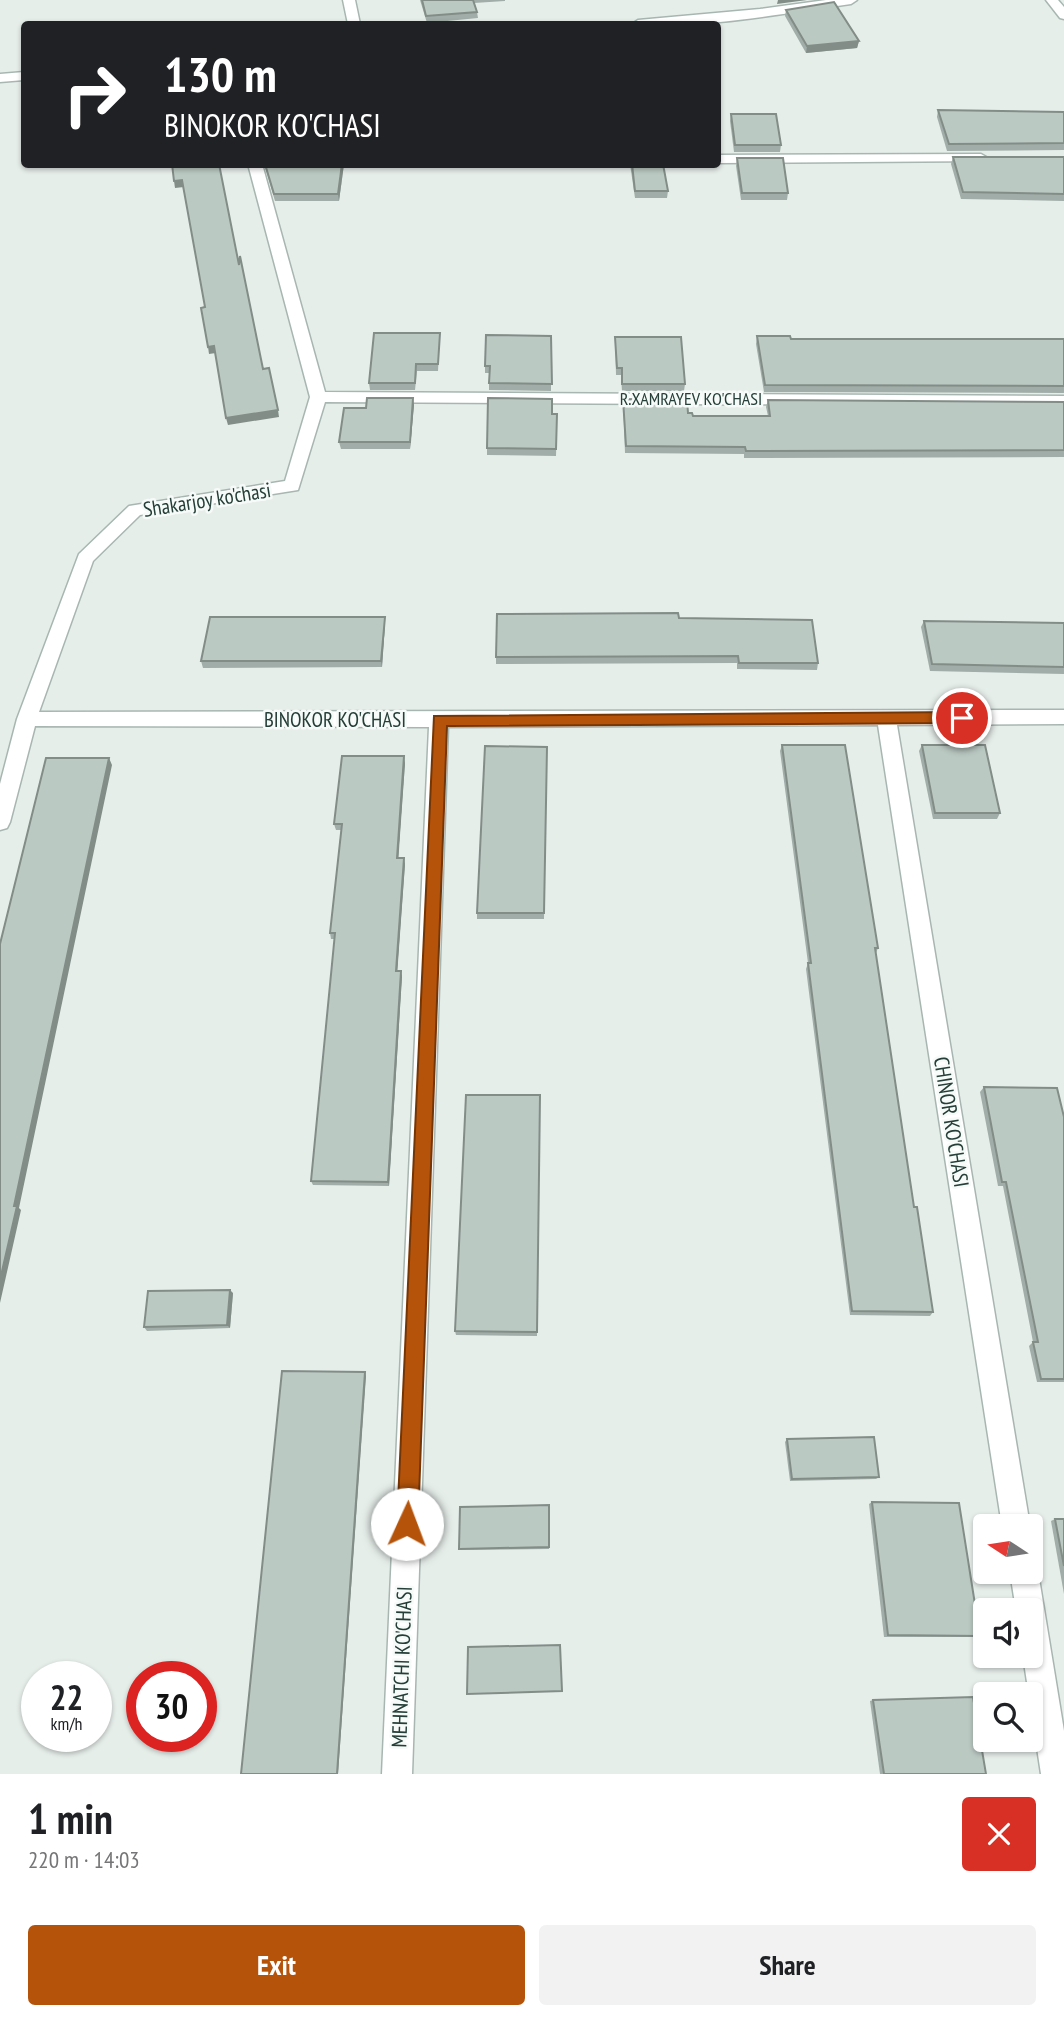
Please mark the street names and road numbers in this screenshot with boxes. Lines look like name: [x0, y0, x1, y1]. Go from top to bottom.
street label: R.XAMRAYEV KO'CHASI: [620, 387, 762, 410]
street label: Shakarjoy ko'chasi: [141, 476, 273, 523]
street label: BINOKOR KO'CHASI: [264, 706, 406, 733]
street label: CHINOR KO'CHASI: [928, 1055, 975, 1189]
street label: MEHNATCHI KO'CHASI: [385, 1586, 418, 1748]

